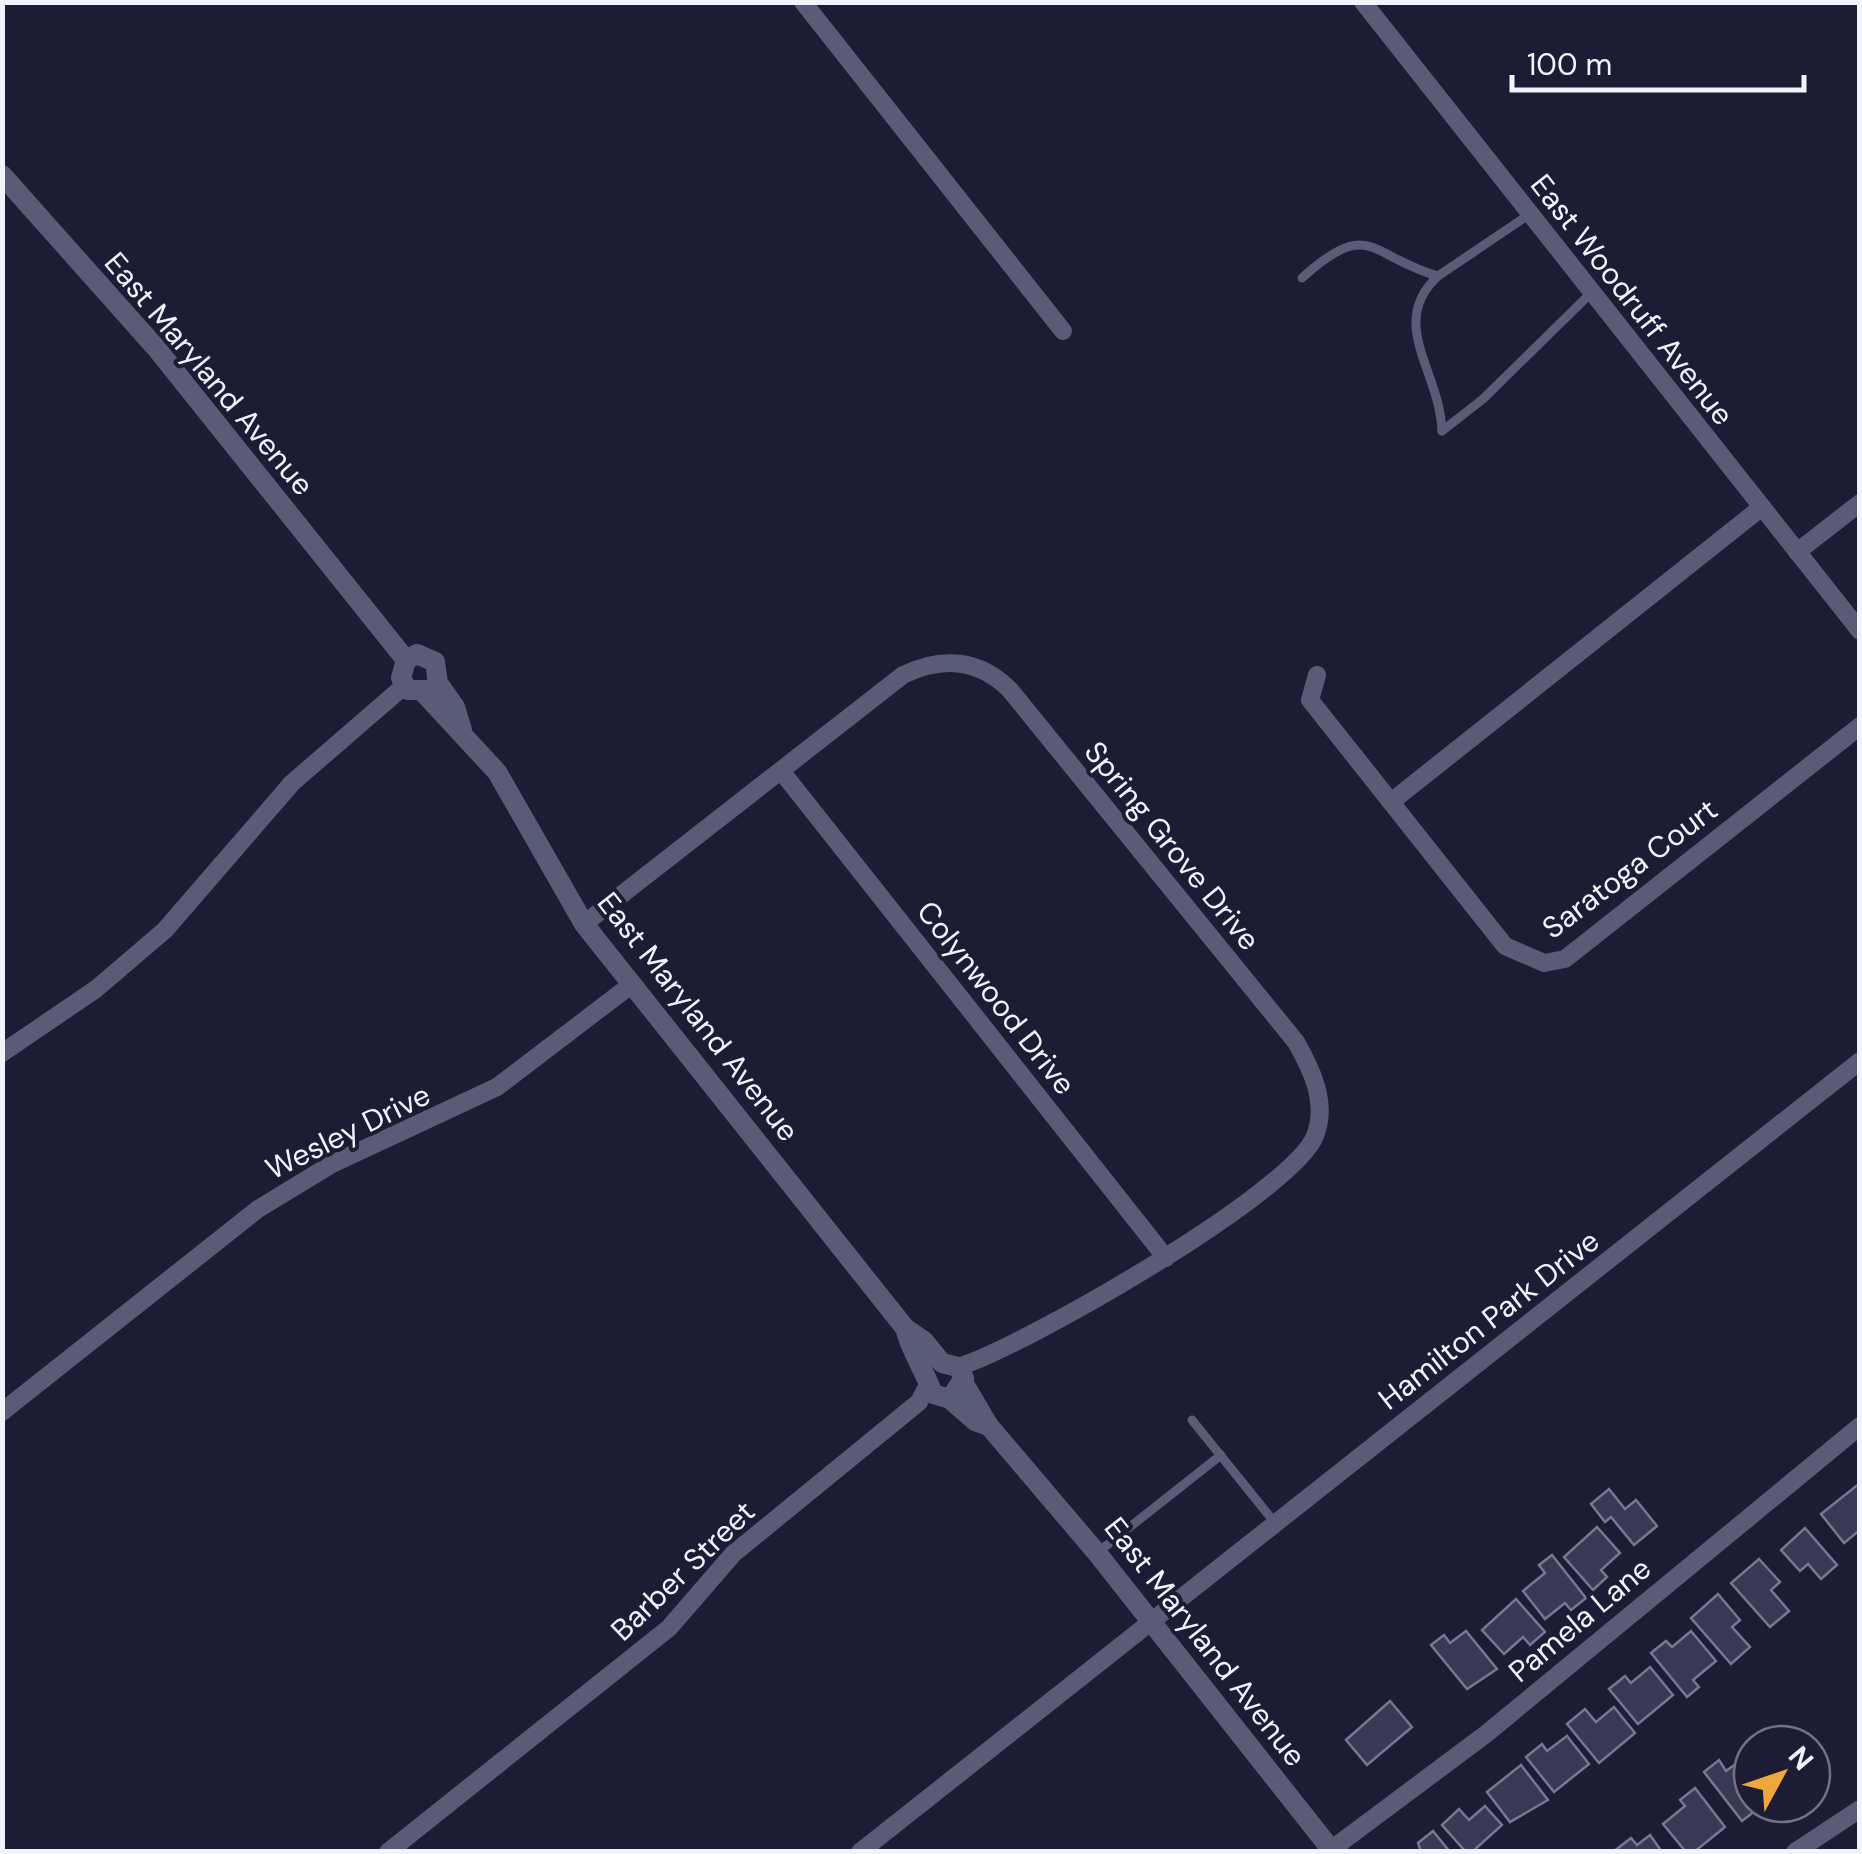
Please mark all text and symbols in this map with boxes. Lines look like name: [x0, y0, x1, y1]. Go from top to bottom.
scale bar: [1512, 30, 1804, 92]
text: 100 m: [1527, 45, 1612, 84]
street label: East Woodruff Avenue: [1522, 166, 1743, 433]
street label: East Maryland Avenue: [96, 244, 323, 503]
street label: Spring Grove Drive: [1076, 733, 1269, 958]
street label: Saratoga Court: [1534, 790, 1725, 947]
street label: East Maryland Avenue: [589, 884, 808, 1149]
street label: Colynwood Drive: [908, 893, 1084, 1103]
street label: Wesley Drive: [259, 1075, 437, 1188]
street label: Hamilton Park Drive: [1370, 1221, 1607, 1418]
street label: Barber Street: [602, 1492, 763, 1649]
street label: East Maryland Avenue: [1096, 1509, 1315, 1774]
street label: Pamela Lane: [1500, 1549, 1659, 1691]
north arrow: [1732, 1724, 1832, 1824]
text: N: [1780, 1739, 1822, 1778]

